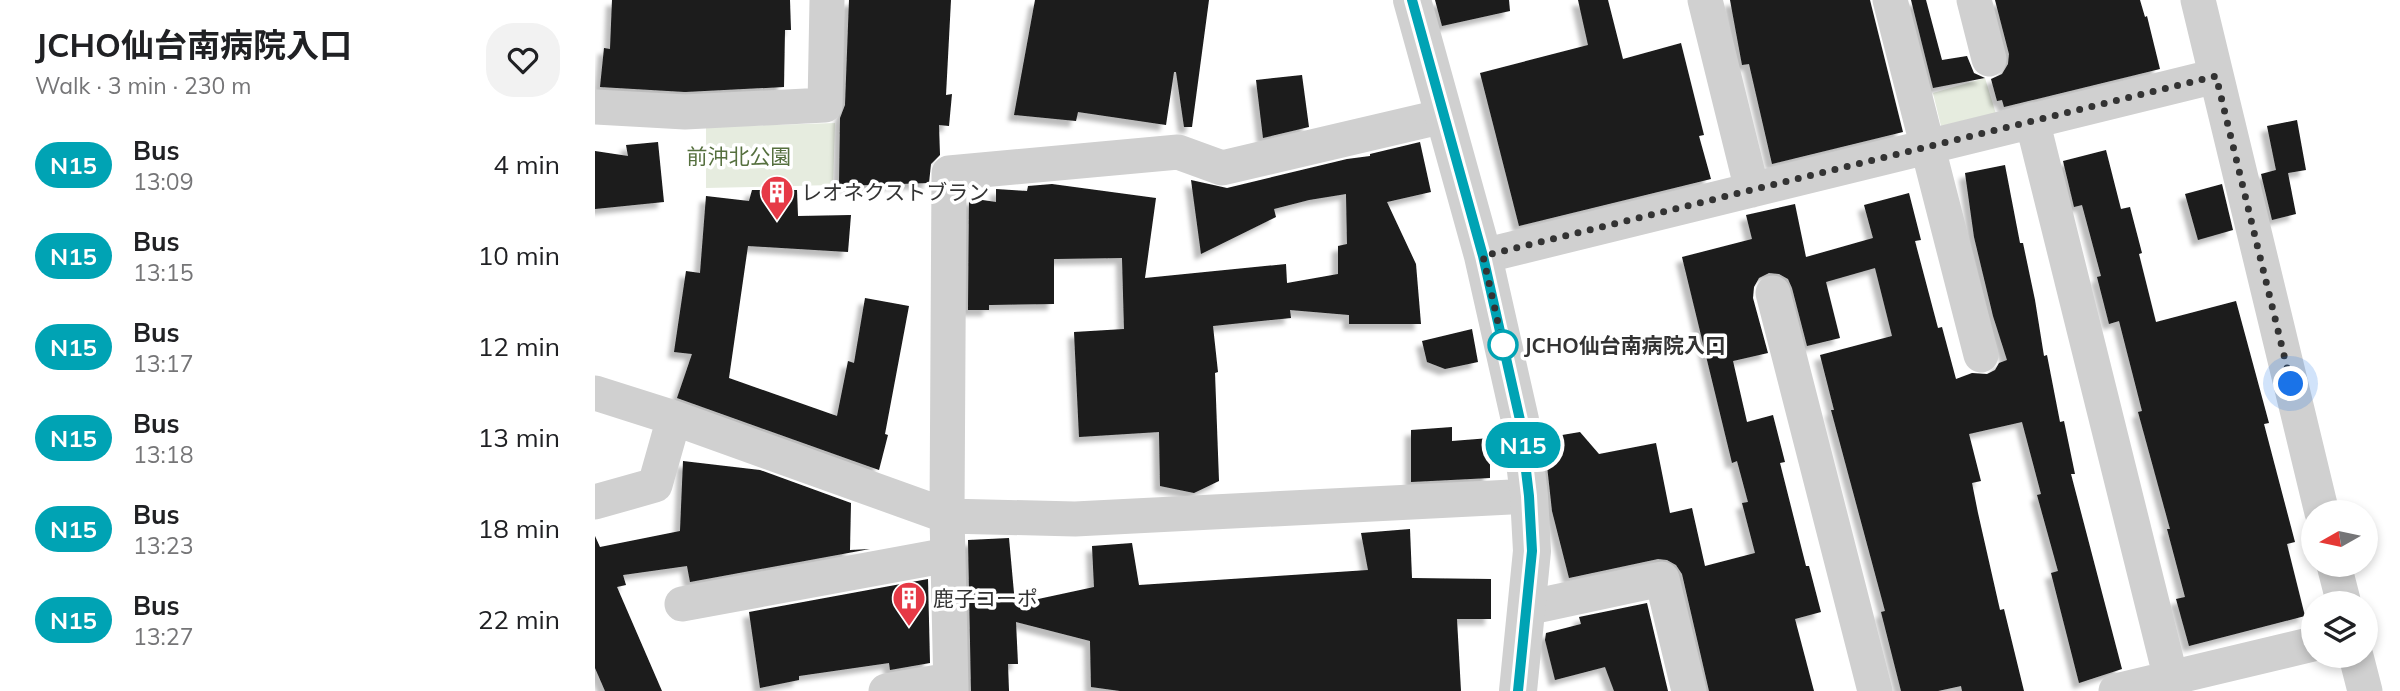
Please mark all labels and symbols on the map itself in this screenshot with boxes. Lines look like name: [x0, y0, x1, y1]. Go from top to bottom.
park label: 前沖北公園: [687, 143, 792, 169]
building icon: レオネクストブラン: [758, 173, 796, 222]
place label: レオネクストブラン: [801, 179, 989, 205]
marker: JCHO仙台南病院入口: [1488, 330, 1518, 360]
place label: JCHO仙台南病院入口: [1524, 332, 1726, 358]
your location: [2273, 366, 2308, 401]
line badge: N15: [1483, 422, 1563, 468]
north arrow: [2301, 500, 2378, 578]
building icon: 鹿子コーポ: [890, 579, 928, 628]
place label: 鹿子コーポ: [933, 585, 1038, 611]

